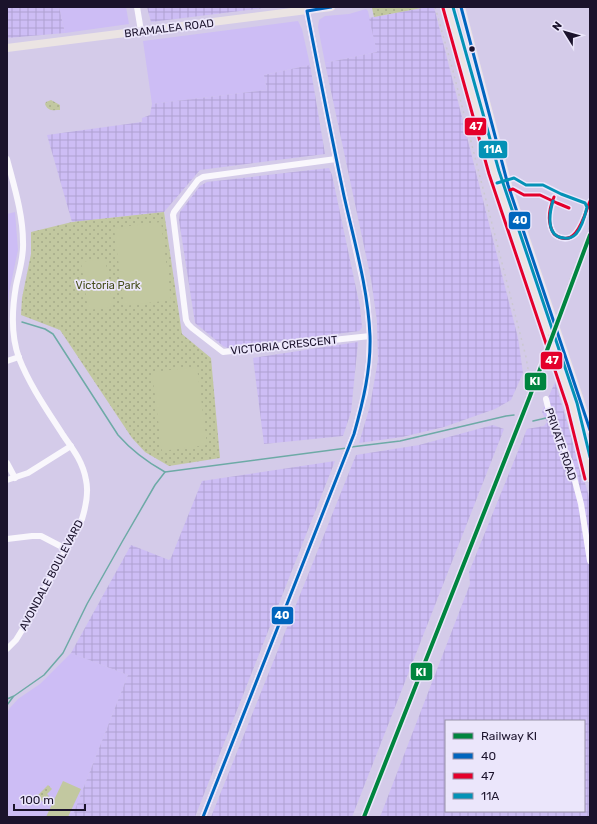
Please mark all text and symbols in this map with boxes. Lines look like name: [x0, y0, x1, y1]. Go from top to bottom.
north arrow: [545, 12, 585, 52]
street label: BRAMALEA ROAD: [124, 17, 215, 40]
text: N: [550, 19, 565, 33]
unlabelled marker: [467, 44, 477, 54]
line badge: 47: [464, 117, 487, 136]
text: 47: [469, 120, 483, 133]
line badge: 11A: [478, 140, 508, 159]
text: 11A: [484, 143, 503, 156]
line badge: 40: [508, 211, 531, 230]
text: 40: [513, 214, 528, 227]
park label: Victoria Park: [75, 279, 141, 292]
street label: VICTORIA CRESCENT: [230, 333, 339, 358]
line badge: 47: [540, 351, 563, 370]
text: 47: [545, 354, 559, 367]
line badge: KI: [524, 372, 547, 391]
text: KI: [530, 375, 540, 388]
street label: PRIVATE ROAD: [542, 406, 579, 482]
street label: AVONDALE BOULEVARD: [17, 518, 86, 633]
line badge: 40: [271, 606, 294, 625]
text: 40: [275, 609, 290, 622]
line badge: KI: [410, 662, 433, 681]
text: KI: [416, 666, 426, 679]
legend: [445, 720, 585, 812]
text: Railway KI: [481, 729, 537, 743]
text: 40: [481, 749, 496, 763]
text: 47: [481, 769, 494, 783]
scale bar: [14, 786, 85, 812]
text: 11A: [481, 789, 499, 803]
text: 100 m: [20, 793, 54, 807]

